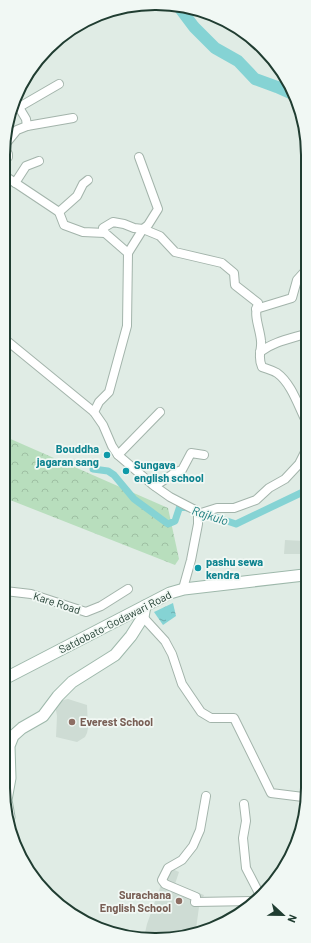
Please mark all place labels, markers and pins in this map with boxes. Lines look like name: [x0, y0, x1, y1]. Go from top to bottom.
place label: Bouddha jagaran sang: [36, 442, 99, 468]
marker: Bouddha jagaran sang: [102, 450, 112, 460]
place label: Sungava english school: [134, 458, 204, 484]
marker: Sungava english school: [121, 466, 131, 476]
place label: pashu sewa kendra: [206, 555, 263, 581]
marker: pashu sewa kendra: [193, 563, 203, 573]
place label: Everest School: [80, 715, 153, 728]
marker: Everest School: [67, 717, 77, 727]
place label: Surachana English School: [100, 888, 171, 914]
marker: Surachana English School: [174, 896, 184, 906]

